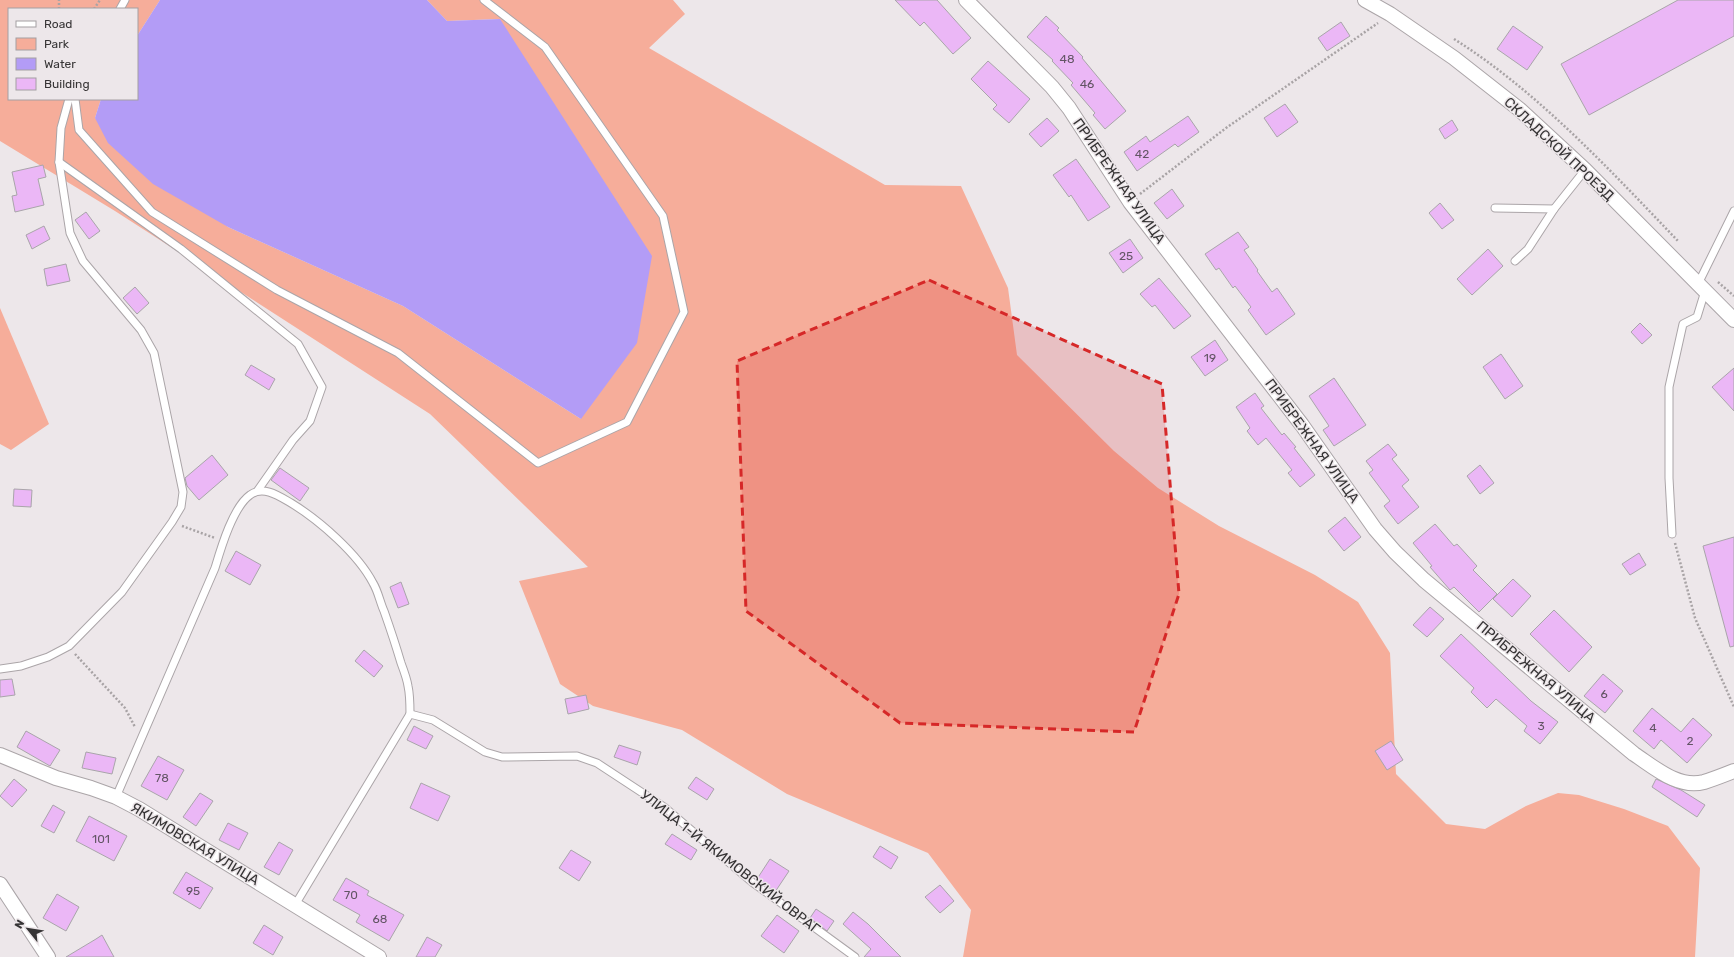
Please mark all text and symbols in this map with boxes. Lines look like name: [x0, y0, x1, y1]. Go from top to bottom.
legend: [8, 8, 138, 100]
text: Road: [44, 17, 72, 31]
text: Park: [44, 37, 70, 51]
house number: 48: [1059, 52, 1075, 66]
text: Water: [44, 57, 76, 71]
text: Building: [44, 77, 90, 91]
house number: 46: [1080, 77, 1094, 91]
street label: СКЛАДСКОЙ ПРОЕЗД: [1501, 93, 1618, 204]
street label: ПРИБРЕЖНАЯ УЛИЦА: [1069, 115, 1169, 248]
house number: 42: [1135, 147, 1149, 161]
house number: 25: [1119, 249, 1133, 263]
house number: 19: [1204, 351, 1216, 365]
street label: ПРИБРЕЖНАЯ УЛИЦА: [1261, 376, 1363, 507]
street label: ПРИБРЕЖНАЯ УЛИЦА: [1473, 617, 1599, 727]
house number: 6: [1600, 687, 1608, 701]
house number: 3: [1537, 719, 1545, 733]
house number: 4: [1649, 721, 1657, 735]
house number: 2: [1686, 734, 1694, 748]
house number: 78: [155, 771, 169, 785]
street label: УЛИЦА 1-Й ЯКИМОВСКИЙ ОВРАГ: [637, 786, 824, 938]
street label: ЯКИМОВСКАЯ УЛИЦА: [128, 799, 263, 889]
house number: 101: [92, 832, 110, 846]
house number: 95: [186, 884, 200, 898]
house number: 70: [344, 888, 358, 902]
north arrow: [8, 909, 48, 949]
house number: 68: [373, 912, 387, 926]
text: N: [12, 918, 27, 931]

